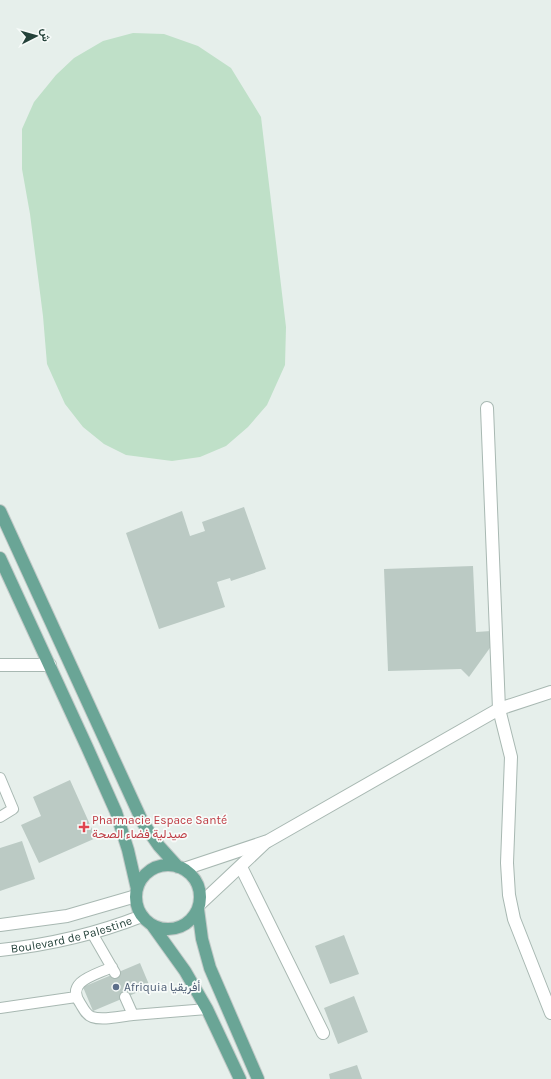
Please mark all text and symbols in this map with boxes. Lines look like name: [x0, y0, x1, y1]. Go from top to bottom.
north arrow: [16, 16, 56, 56]
text: ش: [38, 28, 53, 42]
place label: Pharmacie Espace Santé صيدلية فضاء الصحة: [92, 813, 227, 841]
marker: Pharmacie Espace Santé صيدلية فضاء الصحة: [79, 822, 89, 832]
street label: Boulevard de Palestine: [10, 913, 134, 956]
place label: Afriquia أفريقيا: [124, 980, 200, 995]
marker: Afriquia أفريقيا: [111, 982, 121, 992]

